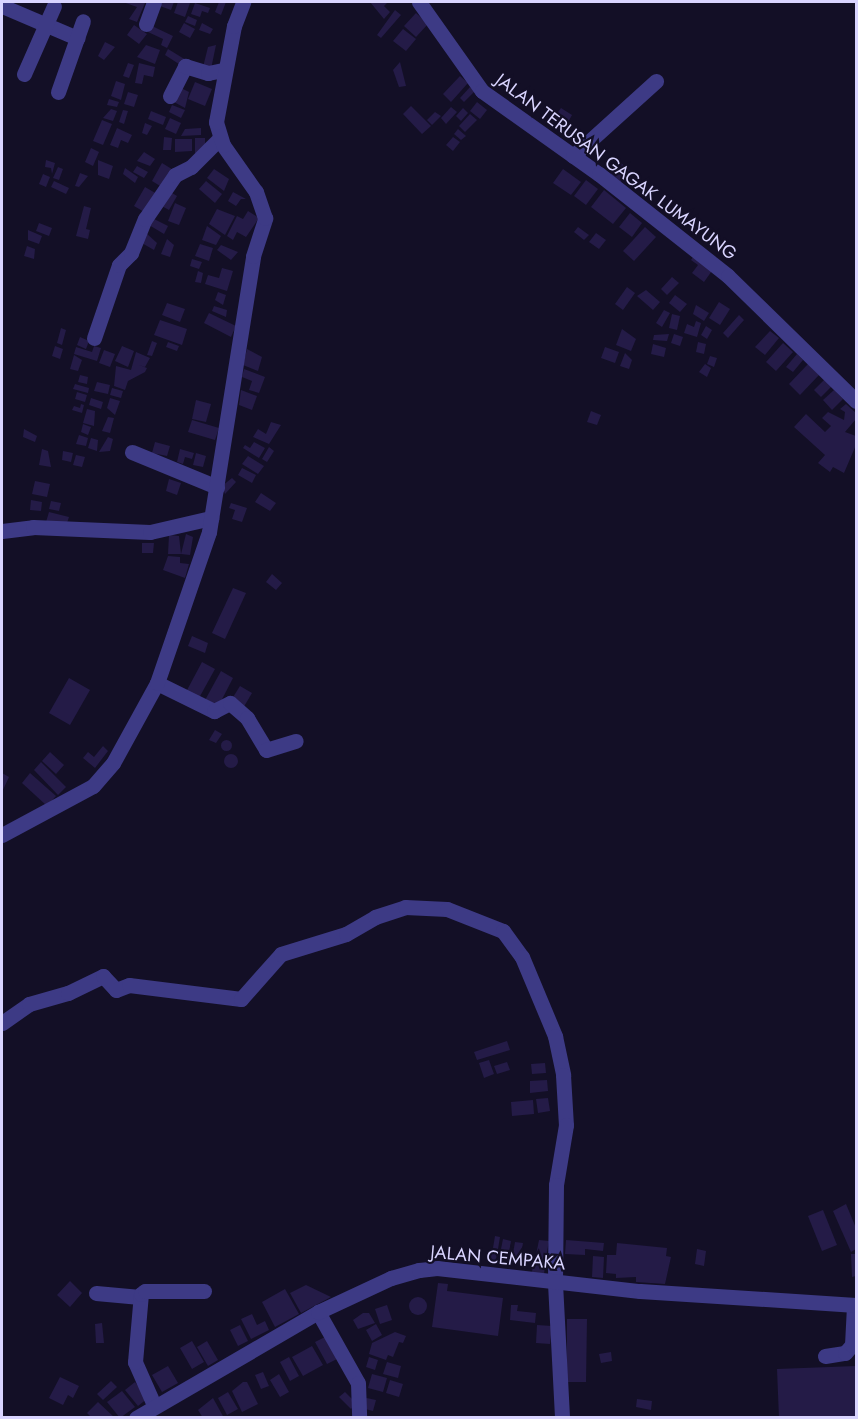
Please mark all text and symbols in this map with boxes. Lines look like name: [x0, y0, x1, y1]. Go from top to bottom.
street label: JALAN TERUSAN GAGAK LUMAYUNG: [491, 69, 741, 265]
street label: JALAN CEMPAKA: [430, 1241, 566, 1275]

